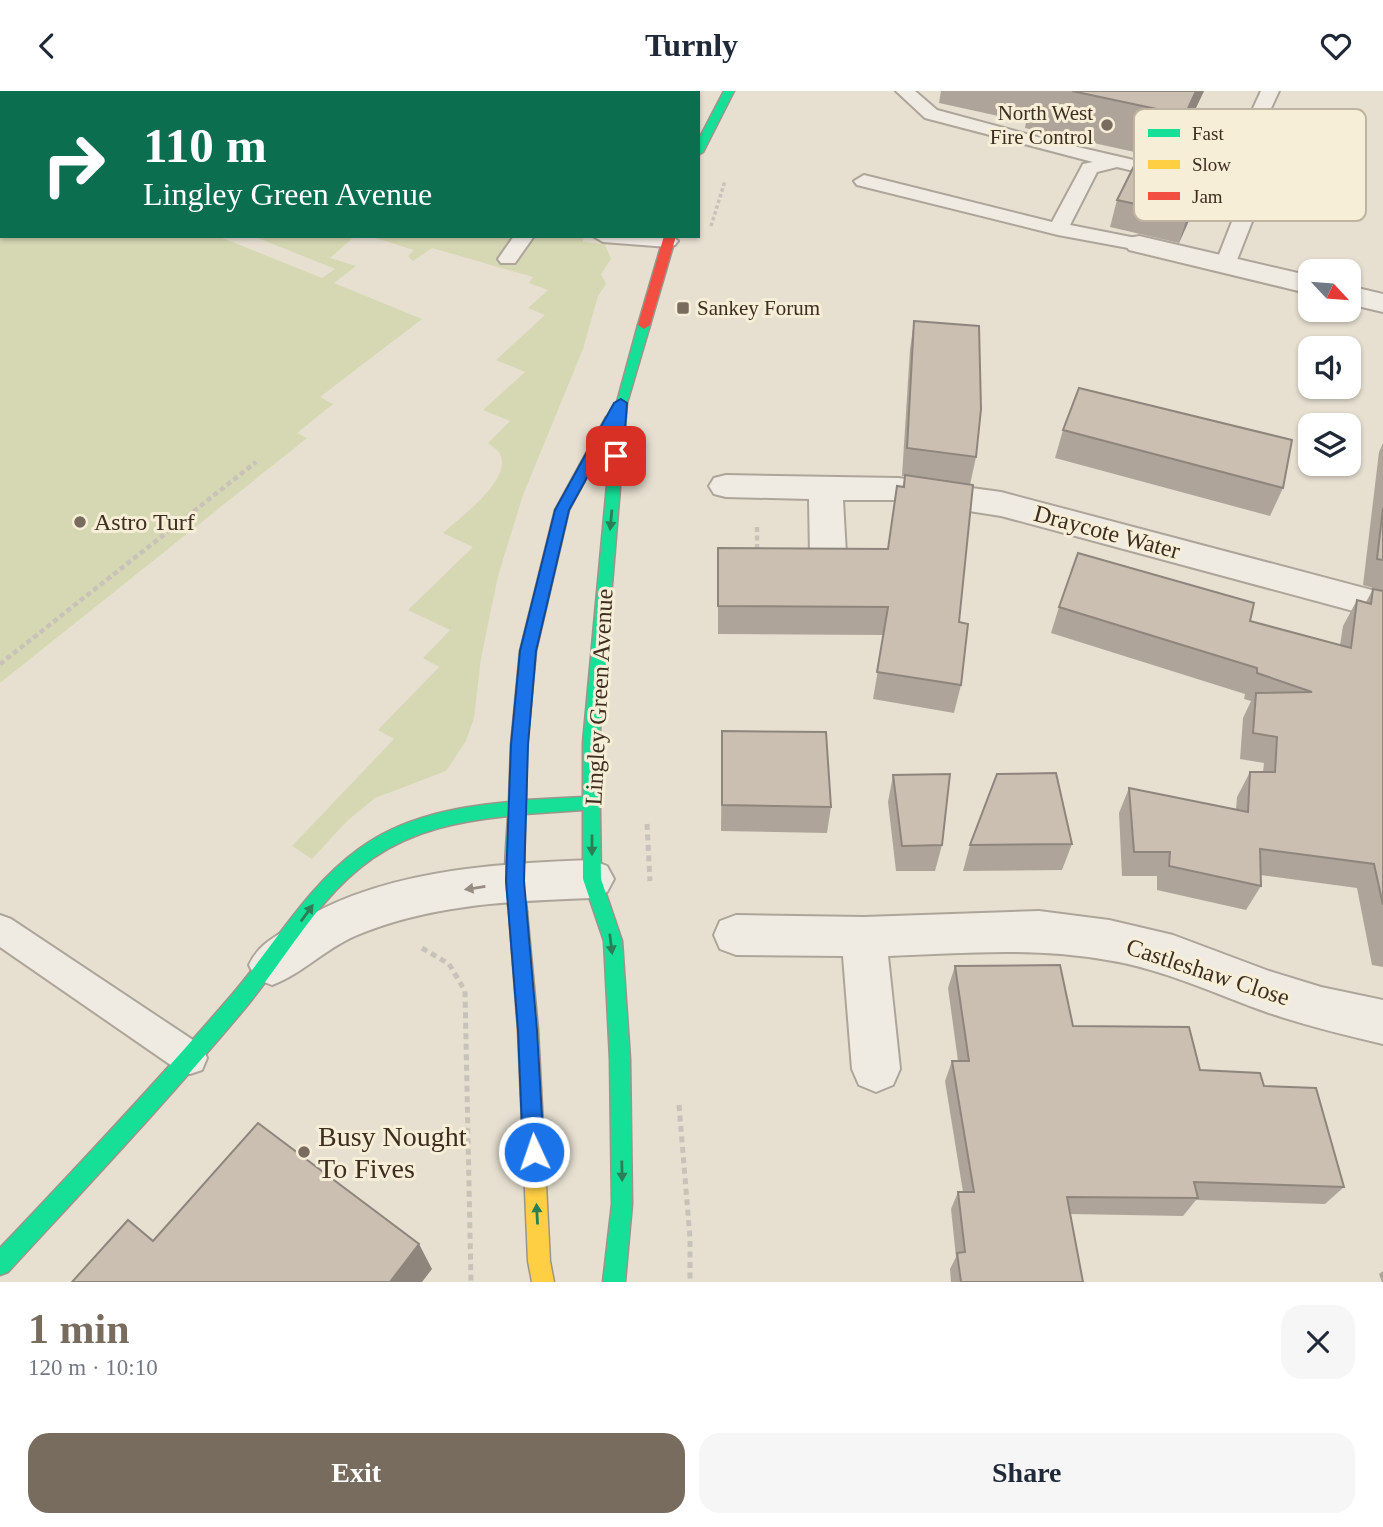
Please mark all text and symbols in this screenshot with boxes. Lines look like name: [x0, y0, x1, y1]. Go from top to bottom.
icon: back: [28, 27, 66, 65]
text: Turnly: [645, 27, 738, 63]
icon: heart: [1317, 27, 1355, 65]
place label: North West Fire Control: [990, 101, 1093, 149]
legend: [1134, 109, 1366, 221]
marker: North West Fire Control: [1099, 117, 1115, 133]
text: 110 m: [143, 118, 267, 173]
icon: right: [28, 119, 119, 210]
text: Fast: [1192, 123, 1224, 144]
text: Slow: [1192, 154, 1231, 175]
text: Lingley Green Avenue: [143, 176, 432, 212]
text: Jam: [1192, 186, 1223, 207]
north arrow: [1298, 259, 1362, 322]
map controls: [1298, 259, 1361, 476]
place label: Sankey Forum: [697, 296, 820, 320]
marker: Sankey Forum: [675, 300, 691, 316]
button: sound: [1298, 336, 1361, 399]
button: layers: [1298, 413, 1361, 476]
pin: [586, 426, 646, 486]
icon: arrive: [597, 437, 635, 475]
street label: Draycote Water: [1031, 500, 1183, 564]
place label: Astro Turf: [94, 509, 195, 535]
one-way arrow: [605, 509, 616, 531]
marker: Astro Turf: [72, 514, 88, 530]
street label: Lingley Green Avenue: [580, 588, 618, 806]
one-way arrow: [586, 834, 598, 856]
one-way arrow: [464, 883, 486, 894]
one-way arrow: [299, 904, 313, 922]
one-way arrow: [606, 933, 617, 955]
street label: Castleshaw Close: [1123, 933, 1293, 1011]
position arrow: [497, 1115, 571, 1189]
place label: Busy Nought To Fives: [318, 1121, 467, 1184]
marker: Busy Nought To Fives: [296, 1144, 312, 1160]
one-way arrow: [616, 1160, 628, 1182]
one-way arrow: [531, 1203, 542, 1225]
button: close: [1281, 1305, 1355, 1379]
text: 1 min: [28, 1306, 130, 1352]
text: 120 m · 10:10: [28, 1355, 158, 1380]
button: Exit: [28, 1433, 685, 1513]
button: Share: [699, 1433, 1355, 1513]

